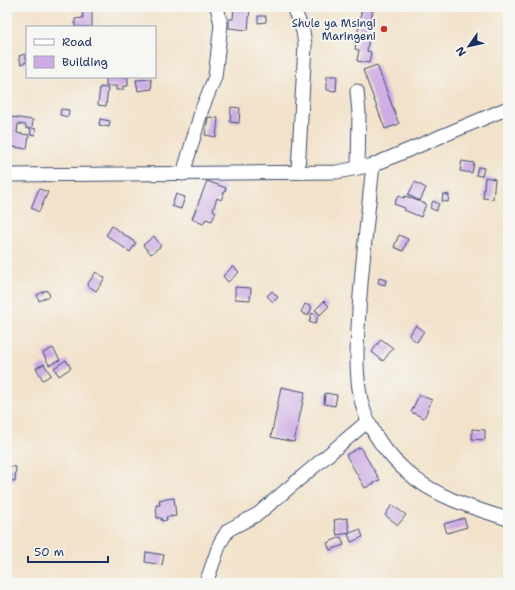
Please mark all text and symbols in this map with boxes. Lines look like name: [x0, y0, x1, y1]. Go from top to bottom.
place label: Shule ya Msingi Maringeni: [292, 16, 376, 44]
marker: Shule ya Msingi Maringeni: [379, 24, 389, 34]
legend: [26, 26, 156, 78]
north arrow: [449, 26, 489, 66]
text: Road: [62, 34, 93, 50]
text: N: [452, 43, 470, 59]
text: Building: [62, 54, 108, 70]
scale bar: [28, 538, 108, 564]
text: 50 m: [34, 544, 64, 560]

